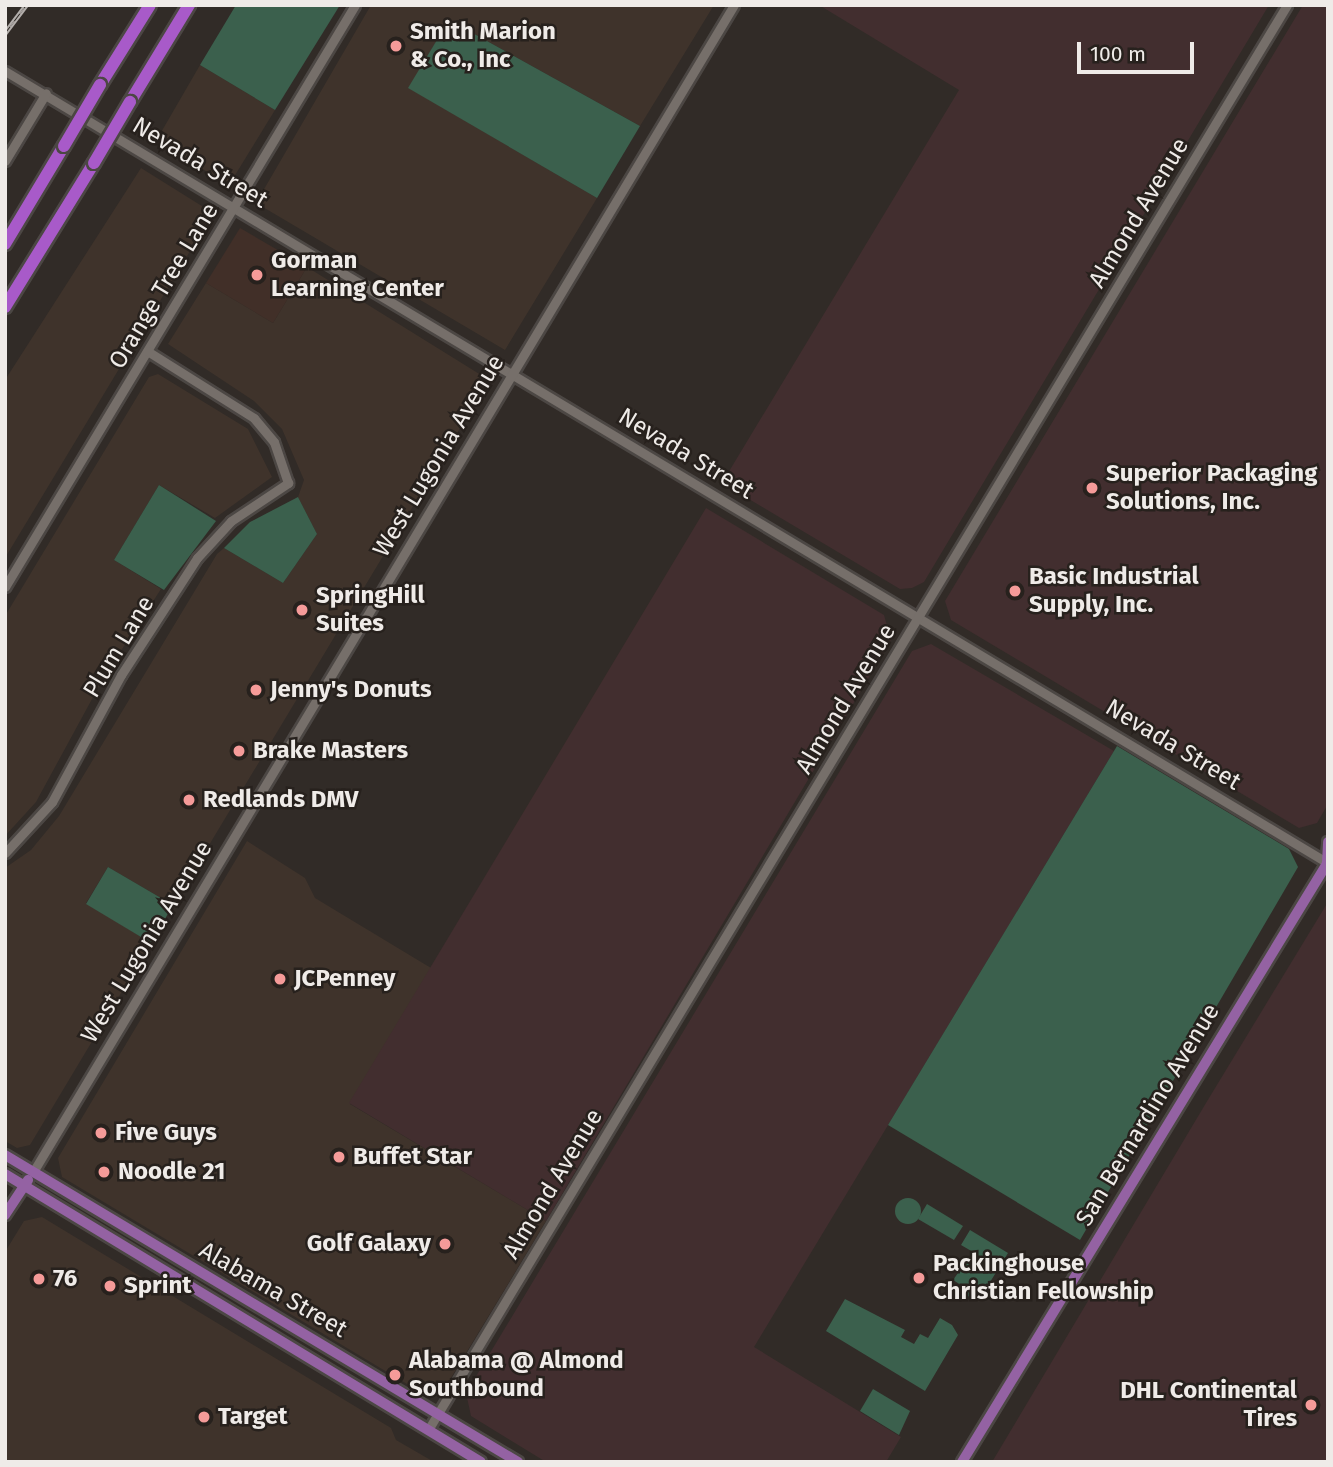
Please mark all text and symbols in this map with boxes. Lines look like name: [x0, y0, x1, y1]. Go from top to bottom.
place label: Smith Marion & Co., Inc: [410, 18, 556, 74]
scale bar: [1081, 28, 1198, 72]
marker: Smith Marion & Co., Inc: [388, 38, 404, 54]
text: 100 m: [1090, 41, 1146, 67]
street label: Nevada Street: [127, 111, 273, 215]
street label: Almond Avenue: [1083, 133, 1195, 293]
street label: Orange Tree Lane: [103, 198, 225, 374]
place label: Gorman Learning Center: [271, 247, 444, 303]
marker: Gorman Learning Center: [249, 267, 265, 283]
street label: West Lugonia Avenue: [367, 350, 511, 562]
street label: Nevada Street: [613, 402, 759, 506]
place label: Superior Packaging Solutions, Inc.: [1106, 460, 1317, 516]
marker: Superior Packaging Solutions, Inc.: [1084, 480, 1100, 496]
place label: Basic Industrial Supply, Inc.: [1029, 563, 1199, 619]
place label: SpringHill Suites: [316, 582, 425, 638]
marker: Basic Industrial Supply, Inc.: [1007, 583, 1023, 599]
street label: Plum Lane: [77, 591, 161, 703]
marker: SpringHill Suites: [294, 602, 310, 618]
street label: Almond Avenue: [790, 619, 902, 779]
place label: Jenny's Donuts: [270, 676, 432, 704]
marker: Jenny's Donuts: [248, 682, 264, 698]
street label: Nevada Street: [1100, 693, 1246, 797]
place label: Brake Masters: [253, 737, 408, 765]
marker: Brake Masters: [231, 743, 247, 759]
place label: Redlands DMV: [203, 786, 359, 814]
marker: Redlands DMV: [181, 792, 197, 808]
street label: West Lugonia Avenue: [75, 836, 219, 1048]
place label: JCPenney: [294, 965, 396, 993]
marker: JCPenney: [272, 971, 288, 987]
street label: San Bernardino Avenue: [1070, 999, 1226, 1231]
street label: Almond Avenue: [497, 1104, 609, 1264]
place label: Five Guys: [115, 1119, 217, 1147]
marker: Five Guys: [93, 1125, 109, 1141]
place label: Buffet Star: [353, 1143, 472, 1171]
marker: Buffet Star: [331, 1149, 347, 1165]
place label: Noodle 21: [118, 1158, 225, 1186]
marker: Noodle 21: [96, 1164, 112, 1180]
place label: Golf Galaxy: [307, 1230, 431, 1258]
street label: Alabama Street: [194, 1236, 352, 1344]
marker: Golf Galaxy: [437, 1236, 453, 1252]
place label: Packinghouse Christian Fellowship: [933, 1250, 1154, 1306]
place label: 76: [53, 1265, 77, 1293]
marker: Packinghouse Christian Fellowship: [911, 1270, 927, 1286]
marker: 76: [31, 1271, 47, 1287]
place label: Sprint: [124, 1272, 192, 1300]
marker: Sprint: [102, 1278, 118, 1294]
place label: Alabama @ Almond Southbound: [409, 1347, 624, 1403]
marker: Alabama @ Almond Southbound: [387, 1367, 403, 1383]
place label: DHL Continental Tires: [1120, 1377, 1297, 1433]
marker: DHL Continental Tires: [1303, 1397, 1319, 1413]
place label: Target: [218, 1403, 287, 1431]
marker: Target: [196, 1409, 212, 1425]

